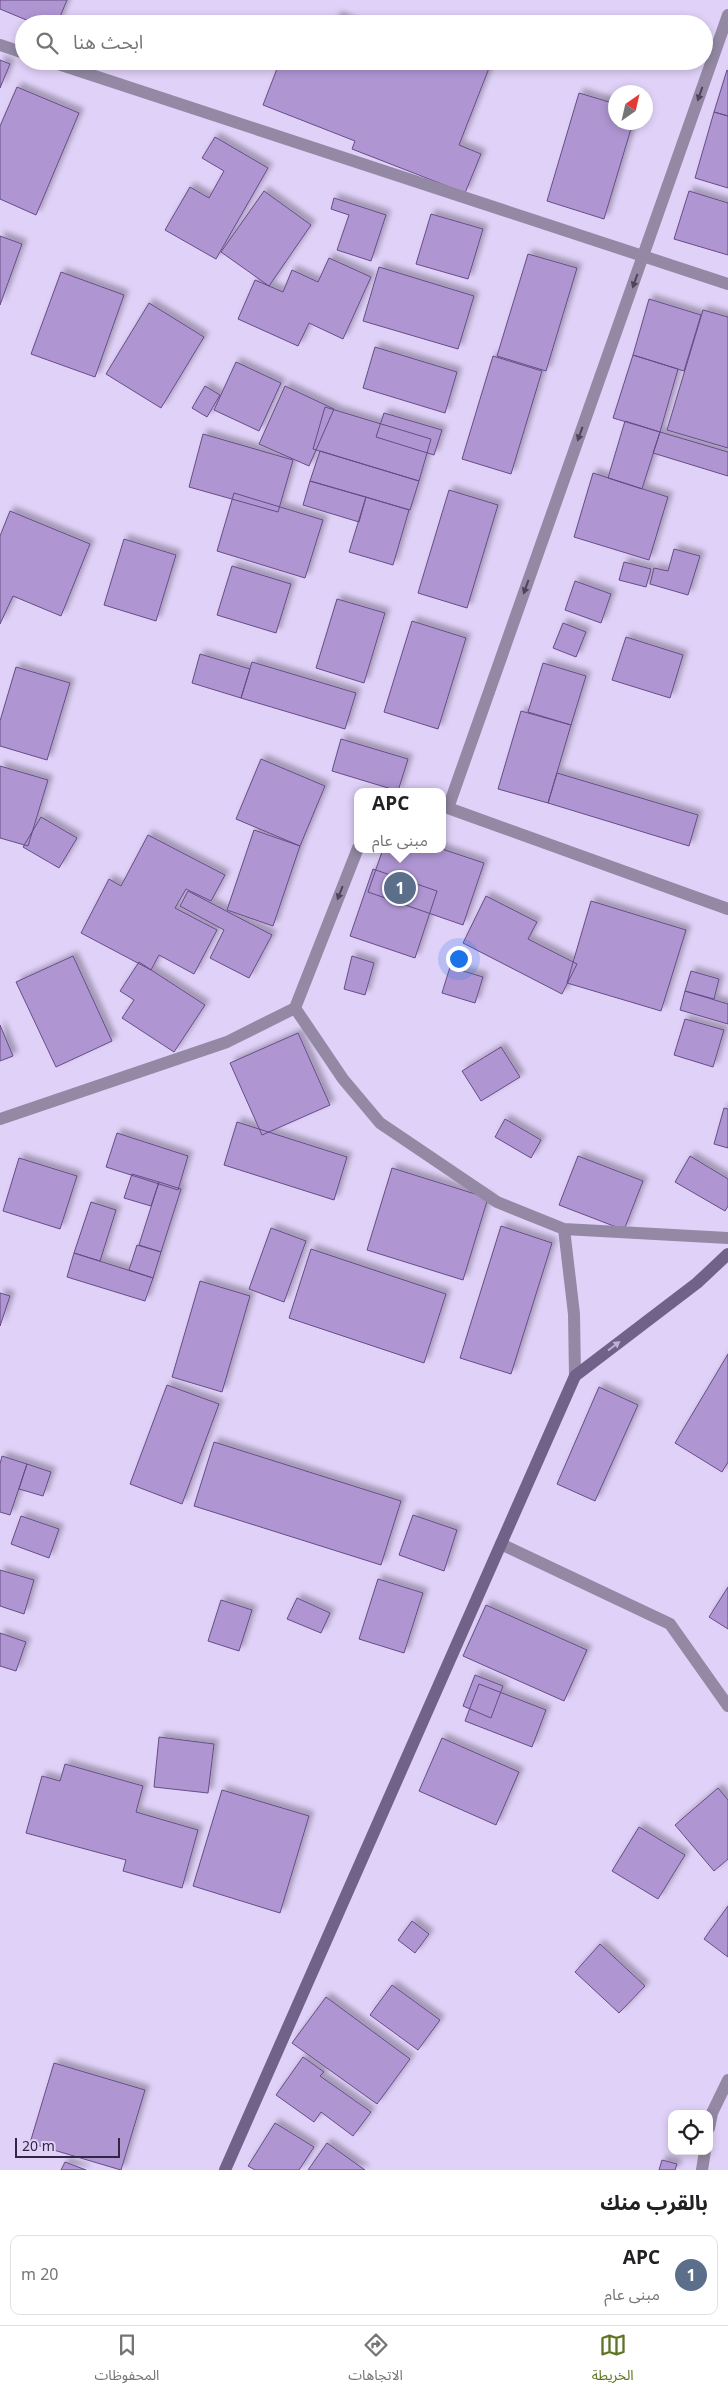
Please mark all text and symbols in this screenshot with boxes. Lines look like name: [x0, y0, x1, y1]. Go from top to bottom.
search box: [15, 15, 713, 70]
text: ابحث هنا: [73, 23, 143, 63]
icon: search: [33, 29, 61, 57]
north arrow: [608, 85, 653, 130]
one-way arrow: [696, 87, 703, 102]
one-way arrow: [631, 273, 638, 288]
one-way arrow: [576, 426, 584, 441]
one-way arrow: [522, 580, 530, 595]
text: APC: [372, 784, 409, 824]
popup: [354, 788, 446, 853]
text: مبنى عام: [372, 824, 428, 858]
pin: 1: [384, 869, 416, 907]
one-way arrow: [336, 886, 344, 901]
your location: [446, 946, 472, 972]
one-way arrow: [607, 1341, 621, 1351]
map controls: [668, 2110, 713, 2155]
button: locate: [668, 2110, 713, 2155]
text: 20 m: [22, 2132, 55, 2161]
scale bar: [15, 2135, 120, 2158]
text: بالقرب منك: [600, 2181, 708, 2225]
text: APC: [623, 2238, 660, 2278]
text: 20 m: [21, 2258, 58, 2292]
text: 1: [686, 2259, 696, 2293]
text: مبنى عام: [604, 2278, 660, 2312]
tab: المحفوظات: [94, 2331, 159, 2390]
tab: الاتجاهات: [348, 2331, 403, 2390]
tab: الخريطة: [592, 2331, 634, 2390]

